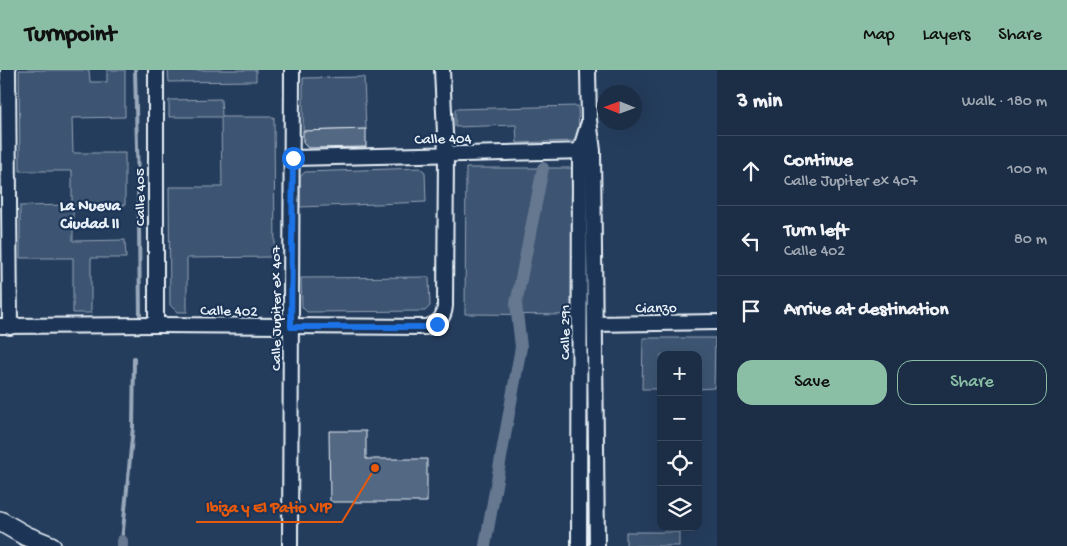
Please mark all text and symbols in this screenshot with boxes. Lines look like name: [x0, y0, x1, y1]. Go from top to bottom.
text: Turnpoint: [25, 21, 116, 50]
text: Map: [863, 25, 895, 46]
text: Layers: [923, 25, 970, 46]
text: Share: [998, 25, 1042, 46]
north arrow: [597, 85, 642, 130]
text: 3 min: [737, 90, 782, 115]
text: Walk · 180 m: [962, 93, 1047, 112]
street label: Calle 404: [414, 131, 472, 149]
route start: [282, 147, 305, 170]
text: Continue: [784, 150, 853, 173]
icon: ahead: [737, 157, 765, 185]
text: 100 m: [1007, 161, 1047, 180]
street label: Calle 405: [132, 168, 150, 226]
text: Calle Jupiter ex 407: [784, 173, 918, 192]
district label: La Nueva Ciudad II: [60, 198, 121, 235]
text: Turn left: [784, 220, 848, 243]
icon: left: [737, 227, 765, 255]
text: 80 m: [1014, 231, 1047, 250]
text: Calle 402: [784, 243, 845, 262]
street label: Calle Jupiter ex 407: [268, 244, 286, 371]
icon: arrive: [737, 297, 765, 325]
text: Arrive at destination: [784, 299, 948, 322]
street label: Cianzo: [635, 300, 677, 318]
street label: Calle 402: [200, 303, 258, 321]
street label: Calle 291: [557, 304, 575, 360]
route end: [426, 313, 449, 336]
map controls: [657, 351, 702, 531]
button: +: [657, 351, 702, 396]
button: Save: [737, 360, 887, 405]
button: Share: [897, 360, 1047, 405]
button: −: [657, 396, 702, 441]
button: locate: [657, 441, 702, 486]
button: layers: [657, 486, 702, 531]
callout: Ibiza y El Patio VIP: [196, 491, 342, 522]
text: Ibiza y El Patio VIP: [206, 500, 333, 519]

